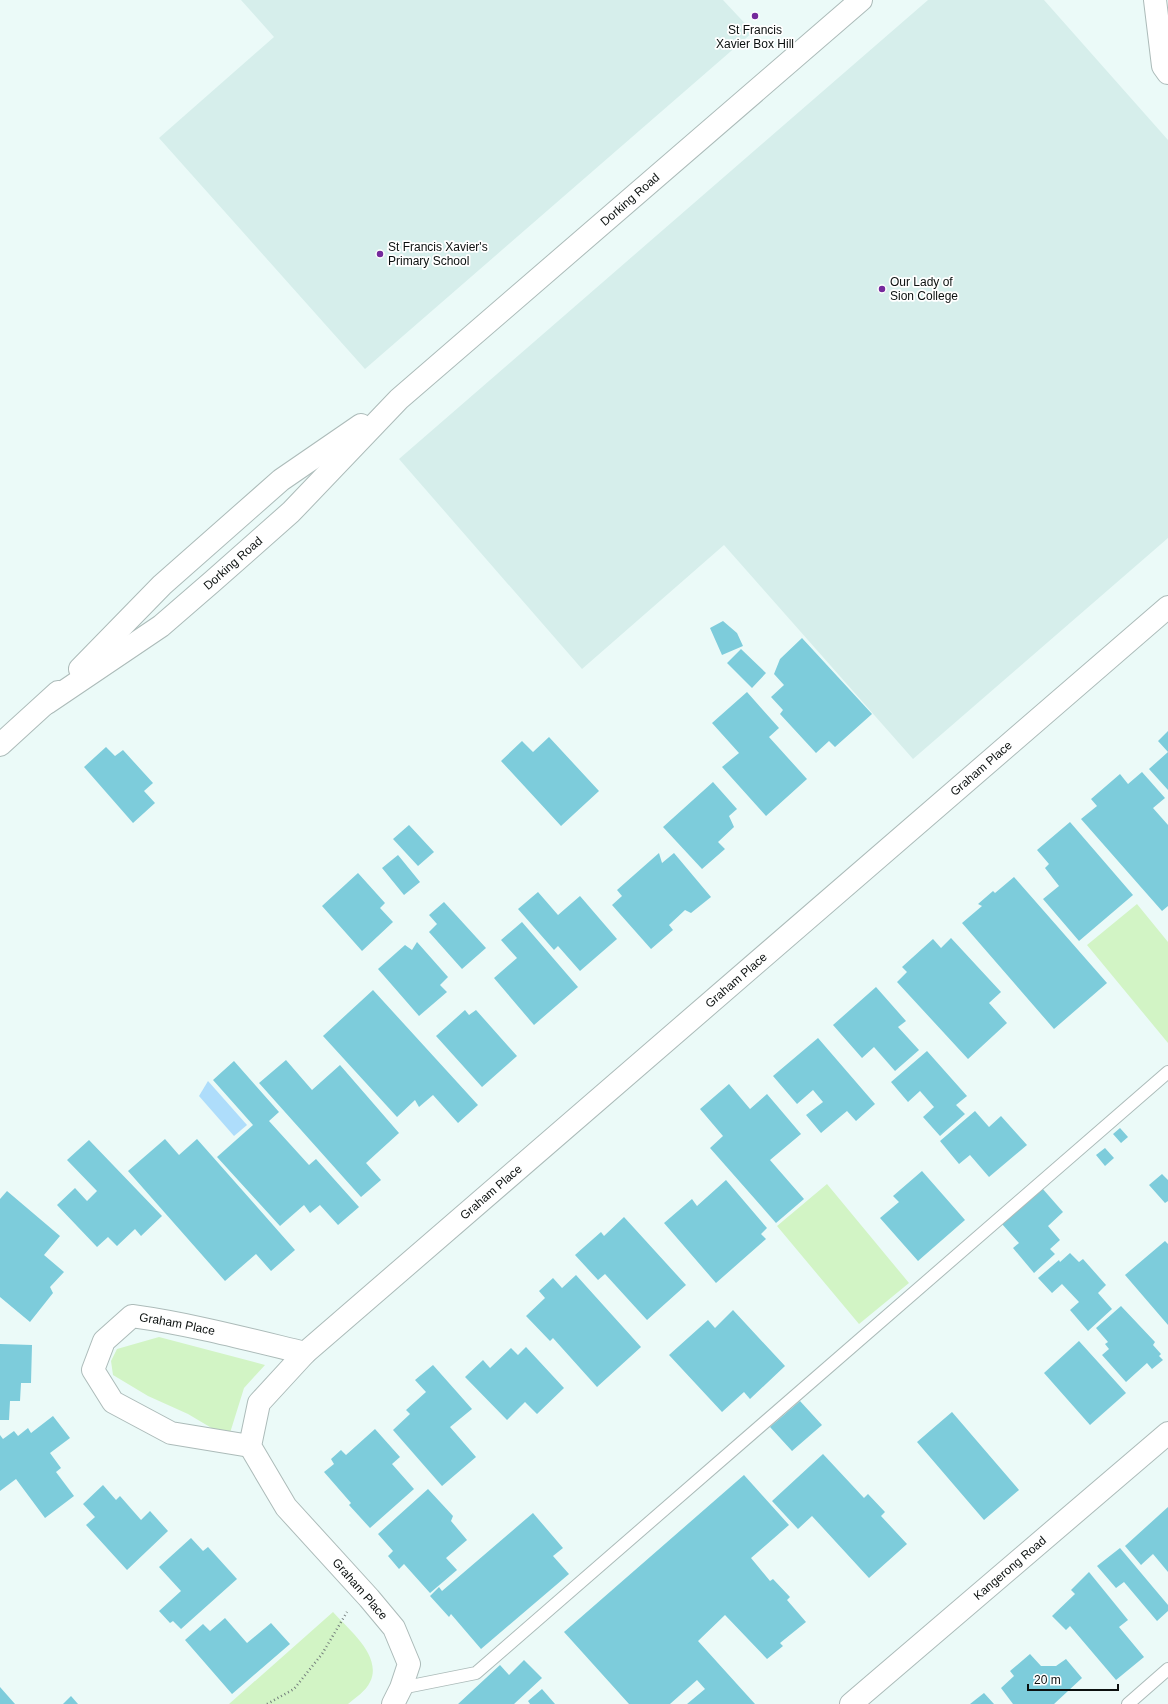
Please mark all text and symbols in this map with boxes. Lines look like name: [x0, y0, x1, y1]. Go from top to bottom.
marker: St Francis Xavier Box Hill: [750, 11, 760, 21]
place label: St Francis Xavier Box Hill: [716, 23, 794, 51]
street label: Dorking Road: [598, 170, 662, 229]
place label: St Francis Xavier's Primary School: [388, 240, 488, 268]
marker: St Francis Xavier's Primary School: [375, 249, 385, 259]
place label: Our Lady of Sion College: [890, 275, 958, 303]
marker: Our Lady of Sion College: [877, 284, 887, 294]
street label: Dorking Road: [201, 534, 265, 593]
street label: Graham Place: [948, 738, 1015, 799]
street label: Graham Place: [703, 950, 770, 1011]
street label: Graham Place: [457, 1162, 525, 1223]
street label: Graham Place: [138, 1310, 217, 1338]
street label: Kangerong Road: [971, 1533, 1049, 1603]
street label: Graham Place: [330, 1555, 391, 1623]
scale bar: [1028, 1666, 1118, 1692]
text: 20 m: [1034, 1673, 1061, 1687]

